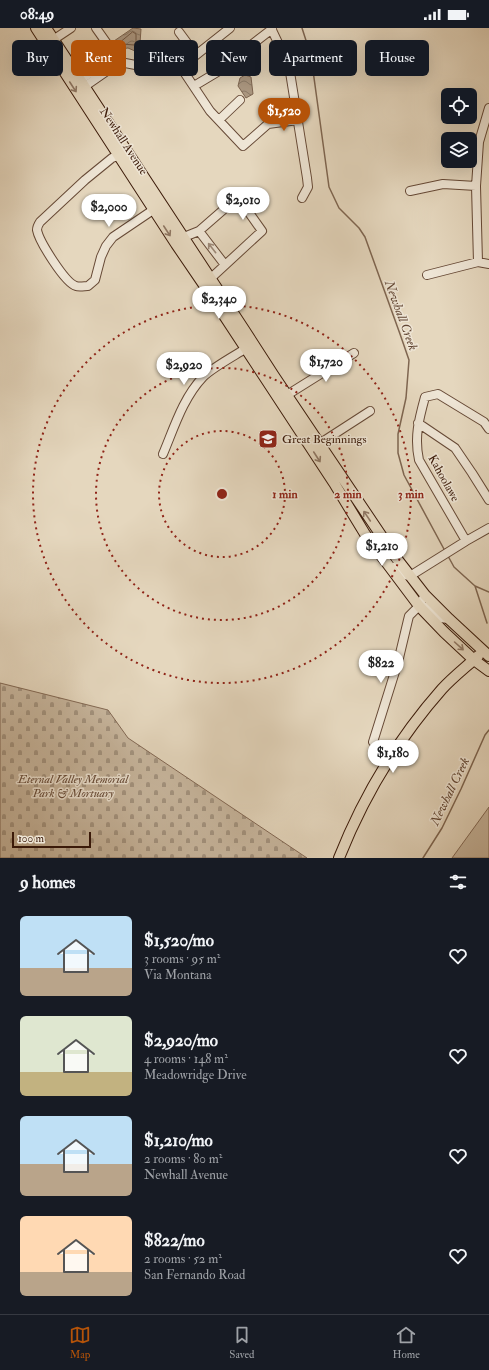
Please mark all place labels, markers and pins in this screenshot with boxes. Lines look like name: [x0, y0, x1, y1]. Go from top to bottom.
pin: $1,520: [251, 98, 317, 132]
pin: $2,010: [210, 187, 276, 221]
pin: $2,000: [76, 194, 142, 228]
pin: $2,340: [186, 286, 252, 320]
pin: $1,720: [293, 349, 359, 383]
pin: $2,920: [151, 352, 217, 386]
school or university icon: Great Beginnings: [257, 428, 279, 450]
place label: Great Beginnings: [282, 432, 367, 447]
centre of rings: [215, 487, 229, 501]
pin: $1,210: [349, 533, 415, 567]
pin: $822: [357, 650, 405, 684]
pin: $1,180: [360, 740, 426, 774]

